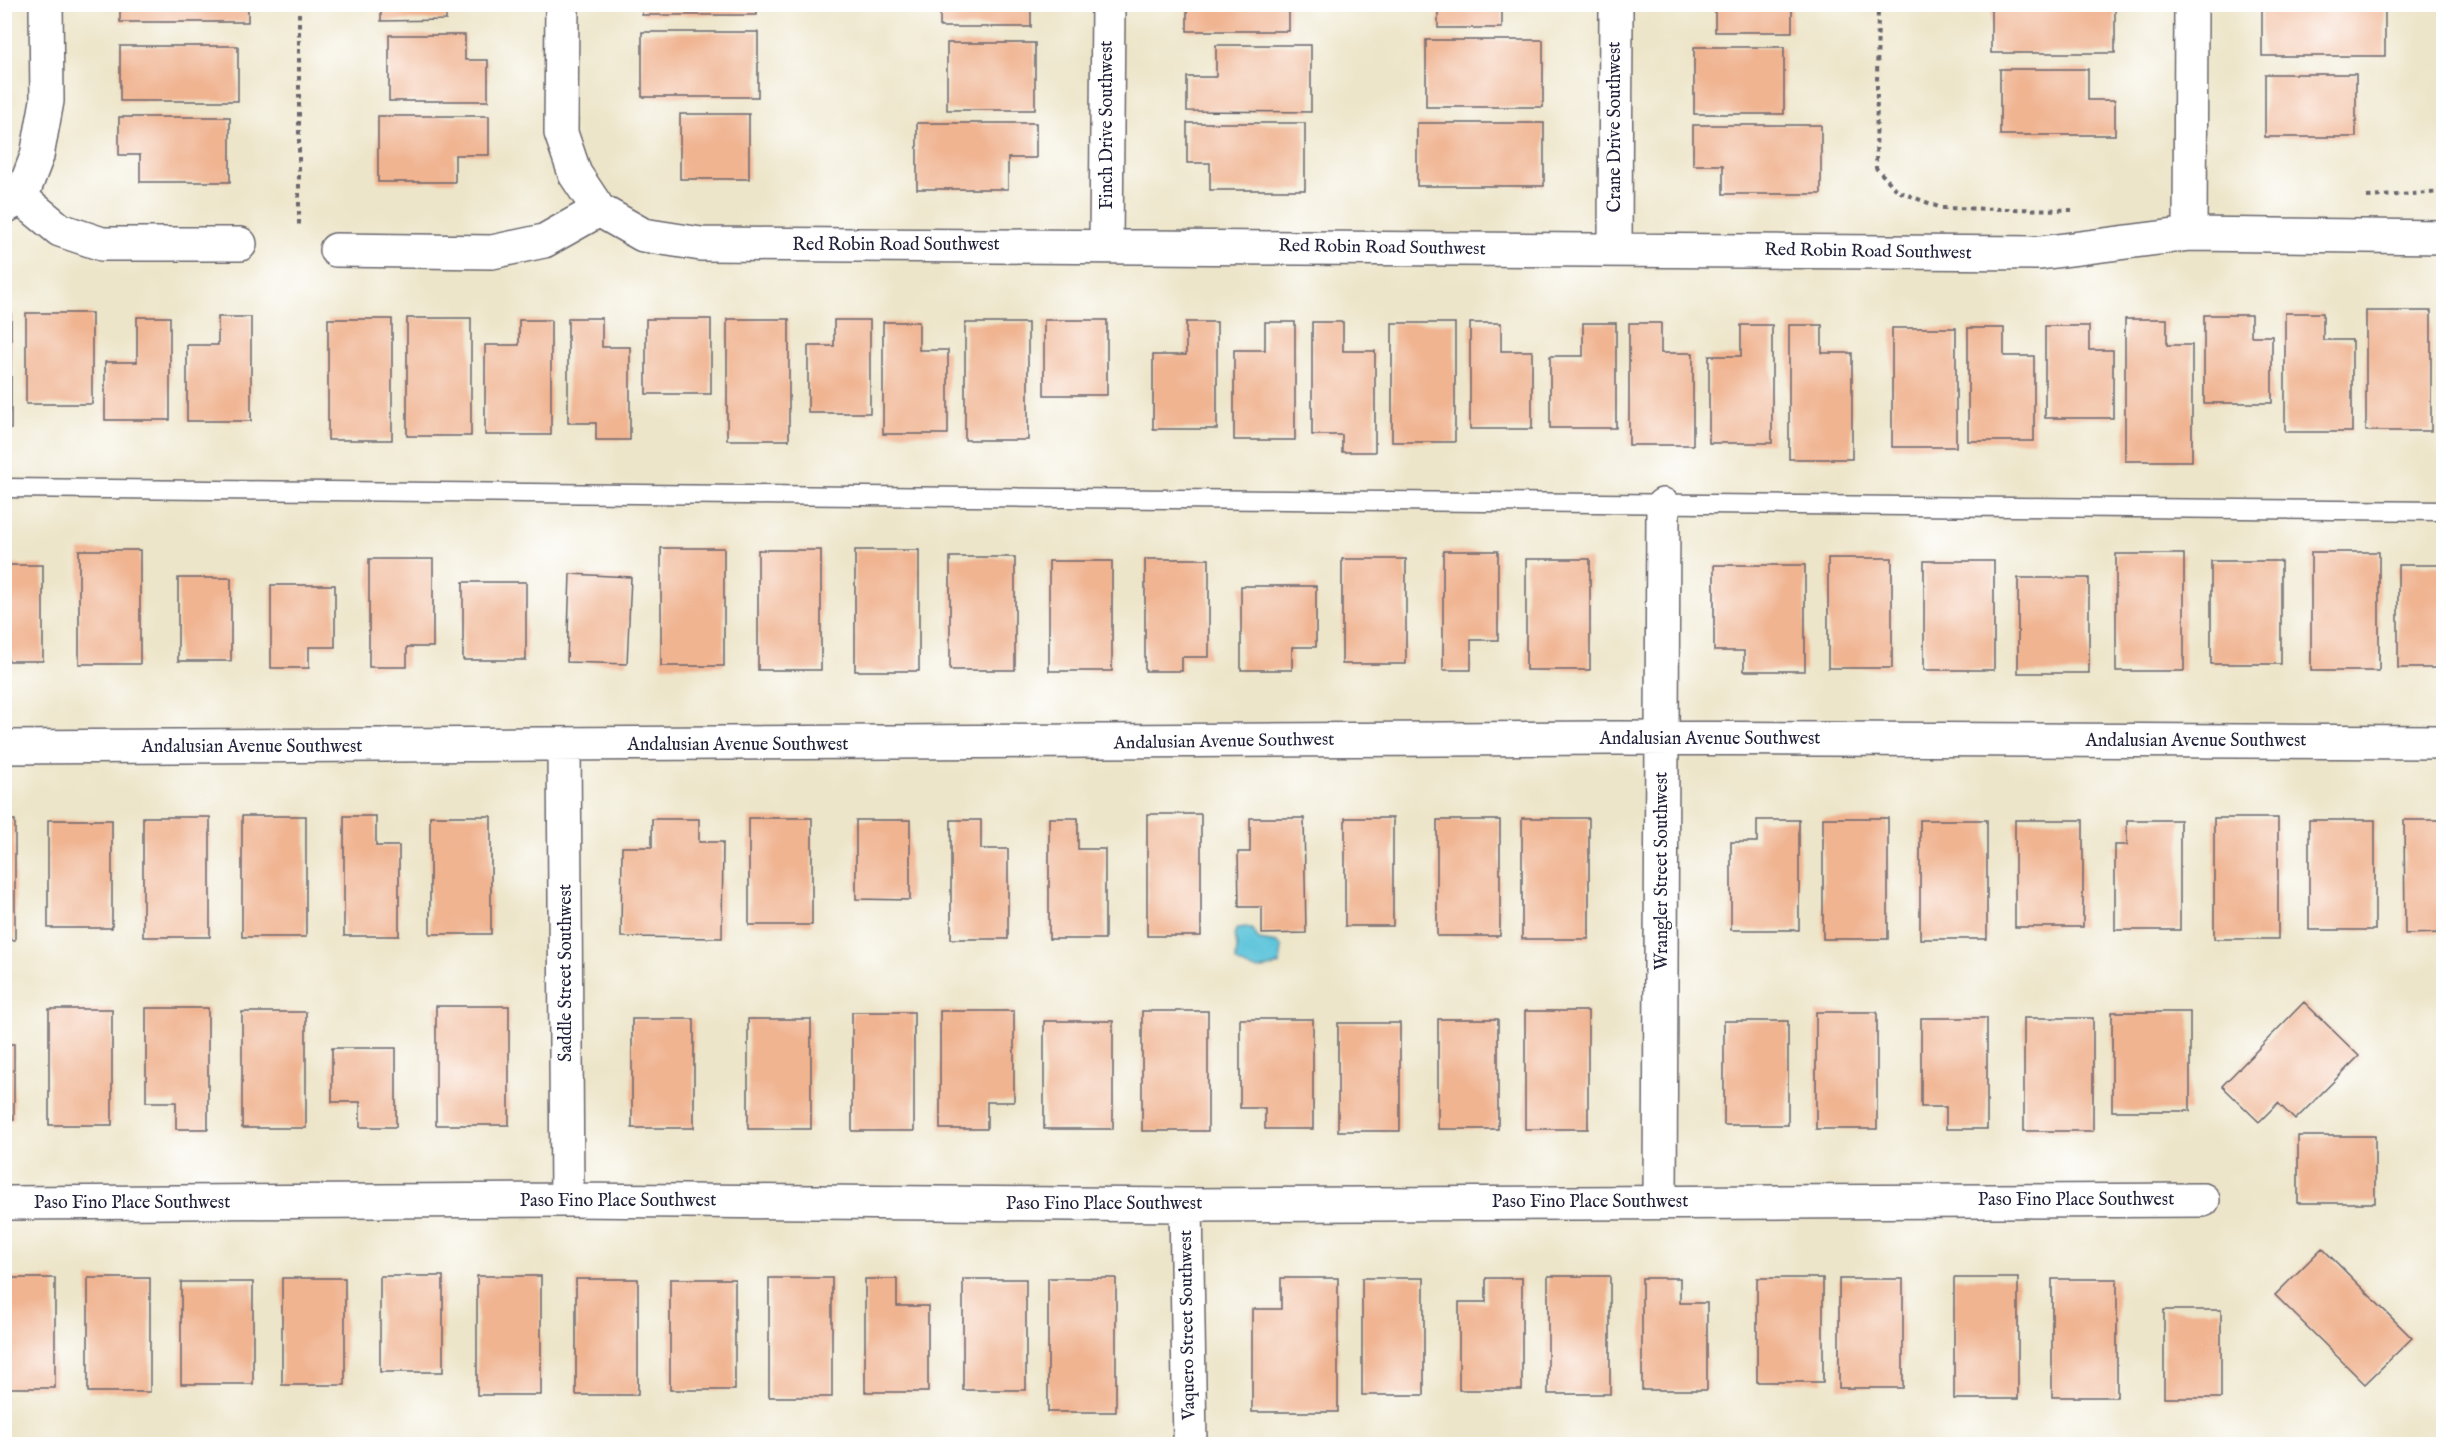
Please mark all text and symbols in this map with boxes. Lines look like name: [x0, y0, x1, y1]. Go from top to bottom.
street label: Finch Drive Southwest: [1096, 40, 1119, 210]
street label: Crane Drive Southwest: [1604, 41, 1627, 213]
street label: Red Robin Road Southwest: [792, 234, 1000, 257]
street label: Red Robin Road Southwest: [1278, 235, 1486, 261]
street label: Red Robin Road Southwest: [1764, 239, 1972, 265]
street label: Andalusian Avenue Southwest: [1599, 728, 1820, 751]
street label: Andalusian Avenue Southwest: [1112, 729, 1335, 755]
street label: Andalusian Avenue Southwest: [2085, 730, 2306, 753]
street label: Andalusian Avenue Southwest: [627, 734, 848, 757]
street label: Andalusian Avenue Southwest: [141, 736, 362, 759]
street label: Wrangler Street Southwest: [1651, 772, 1674, 970]
street label: Saddle Street Southwest: [555, 884, 578, 1062]
street label: Paso Fino Place Southwest: [1978, 1189, 2174, 1212]
street label: Paso Fino Place Southwest: [520, 1190, 716, 1213]
street label: Paso Fino Place Southwest: [1492, 1191, 1688, 1214]
street label: Paso Fino Place Southwest: [34, 1192, 230, 1215]
street label: Paso Fino Place Southwest: [1006, 1193, 1202, 1216]
street label: Vaquero Street Southwest: [1175, 1230, 1201, 1421]

